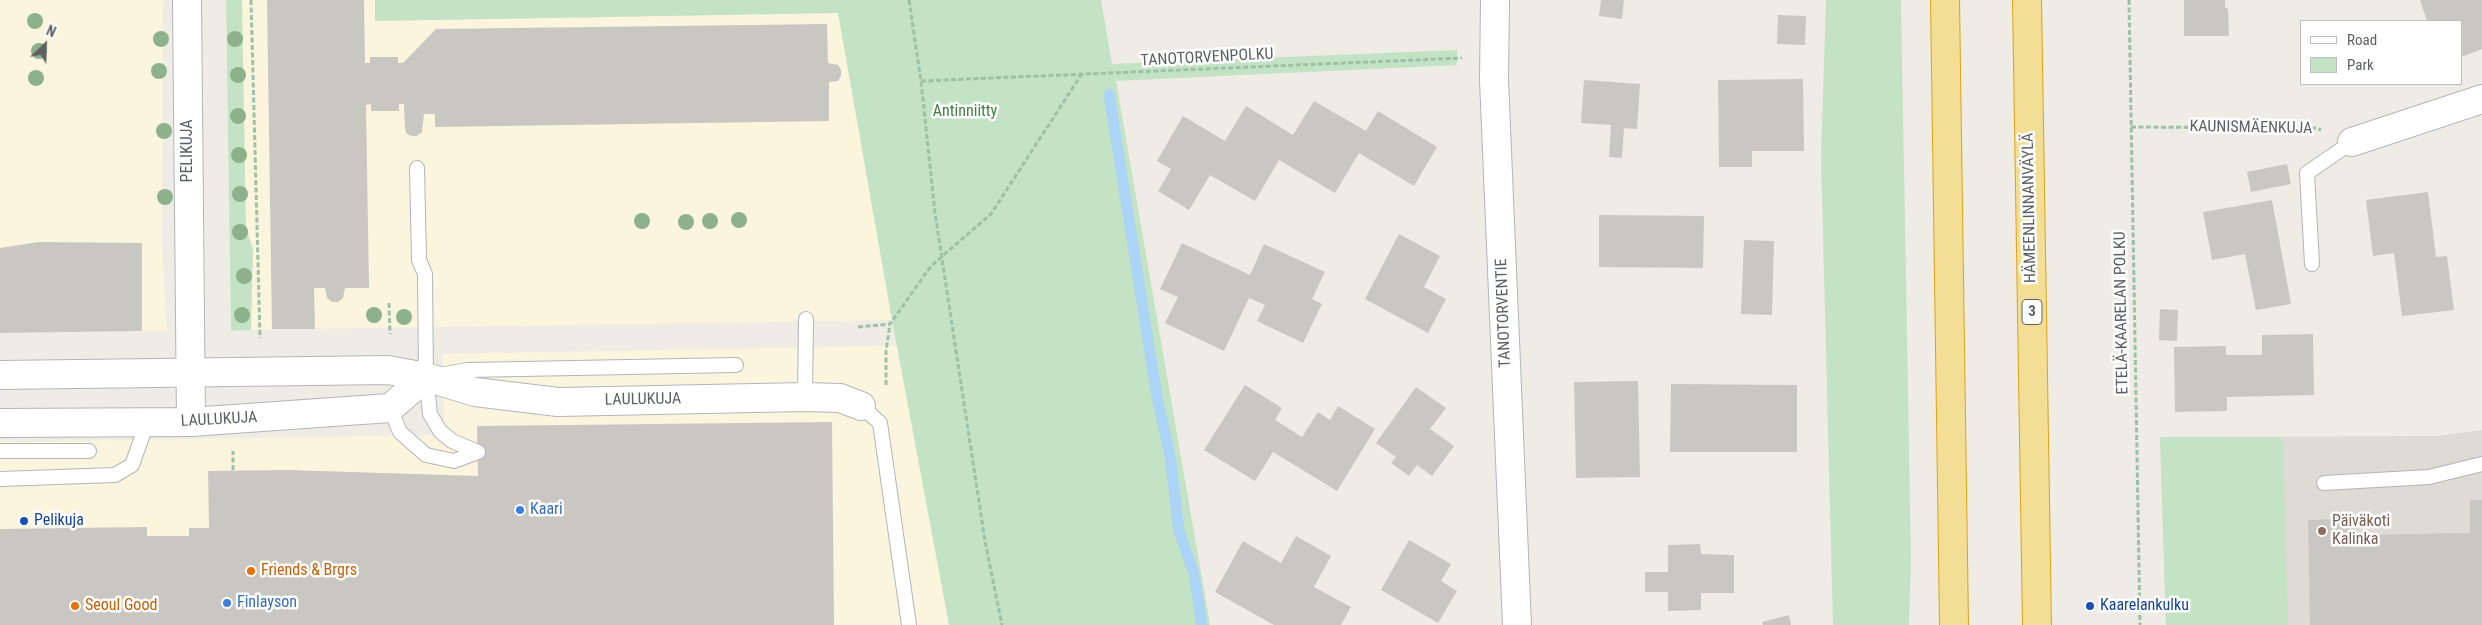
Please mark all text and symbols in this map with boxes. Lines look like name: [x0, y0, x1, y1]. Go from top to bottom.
north arrow: [20, 20, 70, 70]
legend: [2300, 20, 2462, 85]
text: N: [44, 22, 58, 40]
text: Road: [2347, 31, 2377, 49]
street label: TANOTORVENPOLKU: [1140, 45, 1274, 71]
text: Park: [2347, 56, 2374, 74]
park label: Antinniitty: [933, 102, 997, 122]
street label: KAUNISMÄENKUJA: [2189, 117, 2313, 139]
street label: PELIKUJA: [178, 120, 198, 182]
street label: HÄMEENLINNANVÄYLÄ: [2019, 133, 2041, 283]
street label: ETELÄ-KAARELAN POLKU: [2111, 231, 2133, 395]
street label: TANOTORVENTIE: [1493, 258, 1515, 368]
road number: 3: [2022, 300, 2042, 324]
street label: LAULUKUJA: [605, 390, 681, 410]
street label: LAULUKUJA: [180, 408, 258, 432]
place label: Kaari: [530, 500, 563, 520]
marker: Kaari: [514, 504, 526, 516]
place label: Pelikuja: [34, 511, 84, 531]
place label: Päiväkoti Kalinka: [2332, 512, 2390, 550]
marker: Pelikuja: [18, 515, 30, 527]
marker: Päiväkoti Kalinka: [2316, 525, 2328, 537]
place label: Friends & Brgrs: [261, 561, 357, 581]
marker: Friends & Brgrs: [245, 565, 257, 577]
place label: Finlayson: [237, 593, 297, 613]
place label: Seoul Good: [85, 596, 157, 616]
place label: Kaarelankulku: [2100, 596, 2189, 616]
marker: Finlayson: [221, 597, 233, 609]
marker: Seoul Good: [69, 600, 81, 612]
marker: Kaarelankulku: [2084, 600, 2096, 612]

